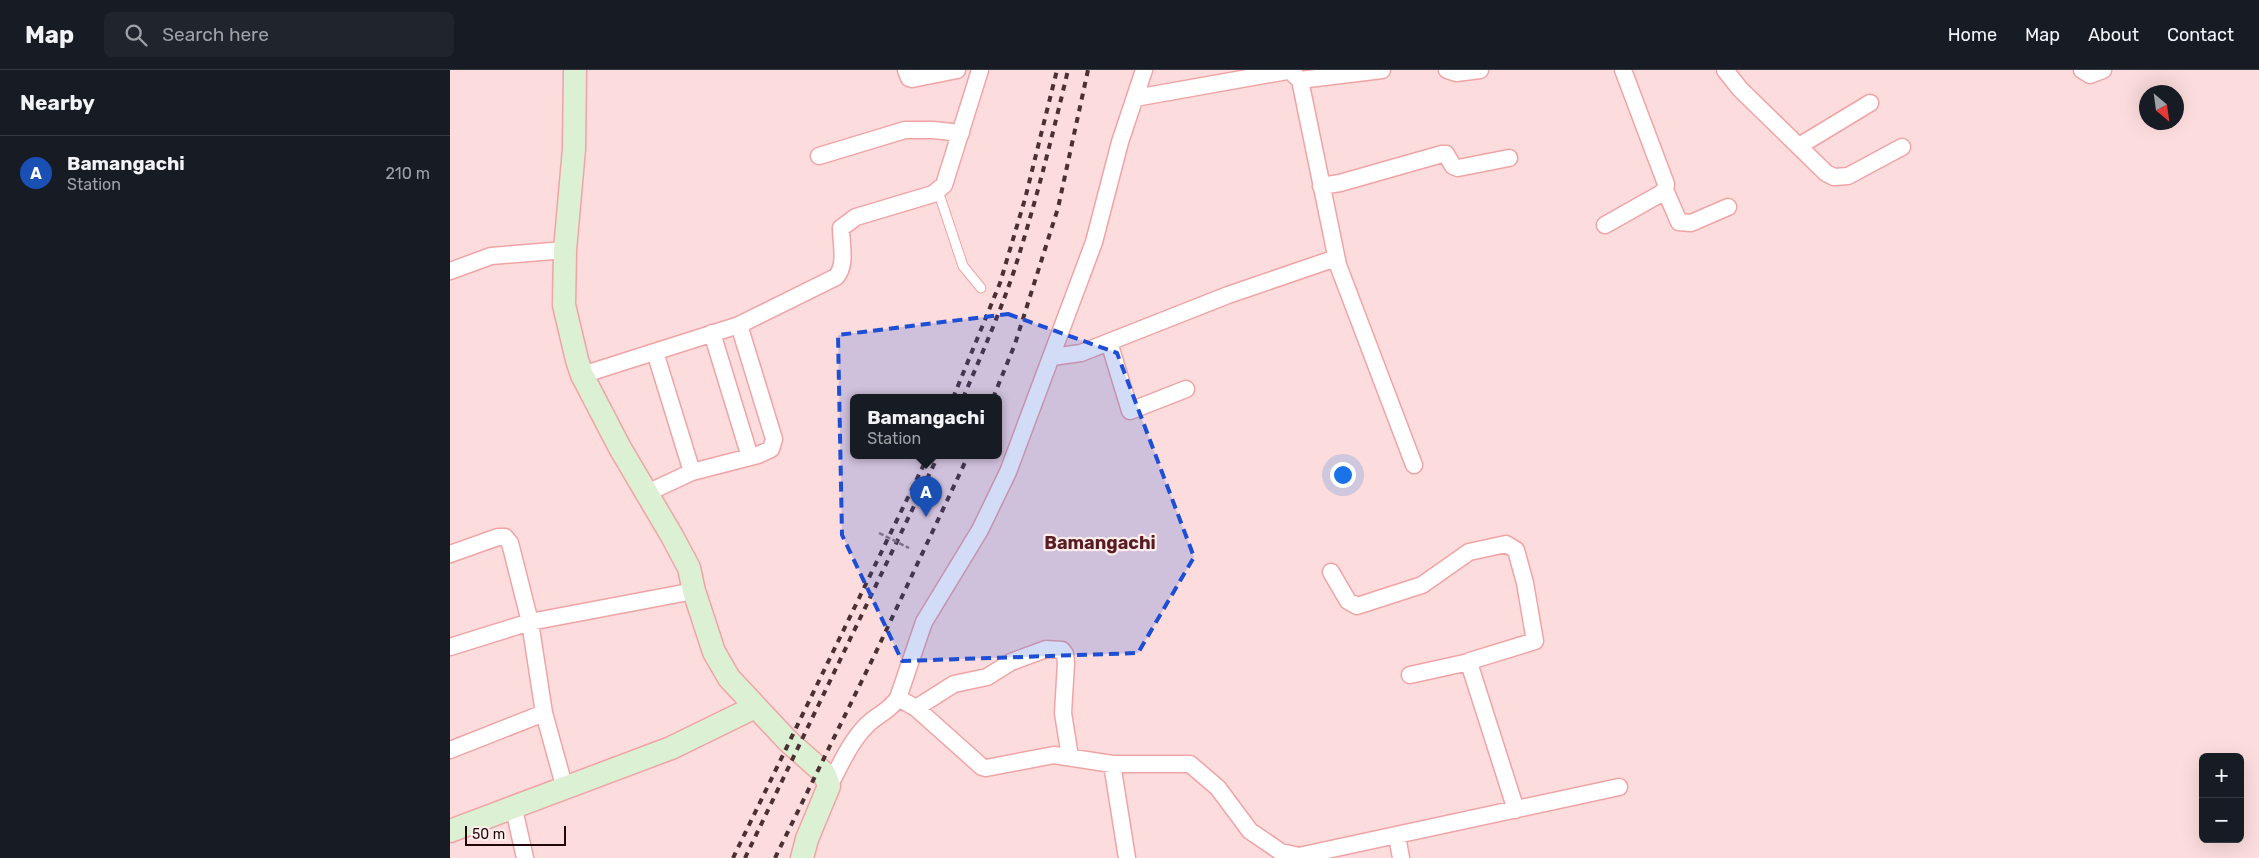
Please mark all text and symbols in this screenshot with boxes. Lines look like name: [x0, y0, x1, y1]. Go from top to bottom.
search box: [104, 12, 454, 57]
text: Map: [25, 21, 74, 49]
icon: search: [122, 21, 150, 49]
text: Search here: [162, 23, 269, 46]
text: Home: [1948, 24, 1997, 46]
text: Map: [2025, 24, 2060, 46]
text: About: [2088, 24, 2139, 46]
text: Contact: [2167, 24, 2234, 46]
north arrow: [2139, 85, 2184, 130]
text: Nearby: [20, 90, 95, 115]
text: Bamangachi: [67, 152, 185, 175]
text: A: [30, 164, 42, 183]
text: 210 m: [385, 164, 430, 183]
text: Station: [67, 175, 121, 194]
popup: [850, 394, 1002, 459]
text: Bamangachi: [867, 406, 985, 429]
text: Station: [867, 429, 921, 448]
your location: [1330, 462, 1356, 488]
pin: A: [910, 476, 942, 517]
district label: Bamangachi: [1044, 532, 1156, 554]
map controls: [2199, 753, 2244, 843]
button: +: [2199, 753, 2244, 798]
button: −: [2199, 798, 2244, 843]
scale bar: [465, 823, 566, 846]
text: 50 m: [472, 826, 505, 843]

